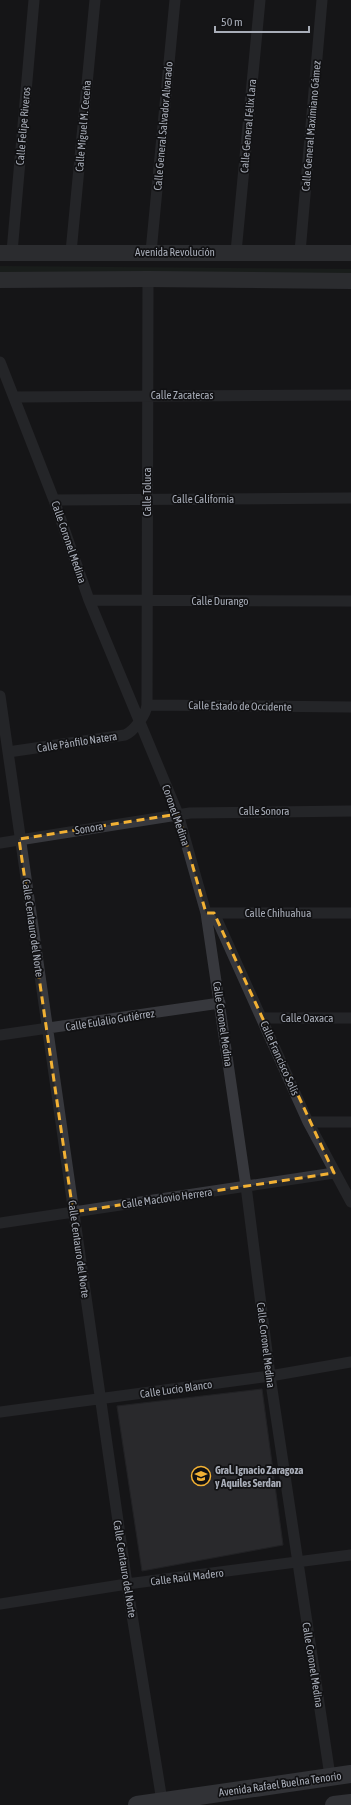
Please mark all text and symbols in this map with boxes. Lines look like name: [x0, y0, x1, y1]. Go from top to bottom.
scale bar: [215, 8, 309, 34]
text: 50 m: [221, 15, 243, 29]
street label: Calle General Maximiano Gámez: [299, 60, 323, 192]
street label: Calle General Salvador Alvarado: [151, 61, 175, 191]
street label: Calle General Félix Lara: [238, 79, 258, 173]
street label: Calle Miguel M. Ceceña: [73, 80, 93, 172]
street label: Calle Felipe Riveros: [14, 86, 32, 166]
street label: Avenida Revolución: [135, 246, 215, 258]
street label: Calle Zacatecas: [151, 389, 213, 401]
street label: Calle Toluca: [141, 467, 153, 517]
street label: Calle California: [172, 493, 234, 505]
street label: Calle Coronel Medina: [49, 499, 89, 585]
street label: Calle Durango: [192, 595, 248, 607]
street label: Calle Estado de Occidente: [188, 699, 292, 713]
street label: Calle Pánfilo Natera: [36, 730, 118, 754]
street label: Coronel Medina: [160, 783, 192, 847]
street label: Calle Sonora: [239, 805, 289, 817]
street label: Sonora: [74, 820, 104, 836]
street label: Calle Centauro del Norte: [20, 878, 46, 978]
street label: Calle Chihuahua: [245, 907, 311, 919]
street label: Calle Coronel Medina: [211, 981, 235, 1067]
street label: Calle Eulalio Gutiérrez: [65, 1007, 155, 1033]
street label: Calle Oaxaca: [281, 1012, 333, 1024]
street label: Calle Francisco Solís: [258, 1019, 302, 1097]
street label: Calle Maclovio Herrera: [121, 1186, 213, 1210]
street label: Calle Centauro del Norte: [66, 1199, 92, 1299]
street label: Calle Coronel Medina: [255, 1302, 277, 1388]
street label: Calle Lucio Blanco: [139, 1378, 213, 1400]
place label: Gral. Ignacio Zaragoza y Aquiles Serdan: [215, 1464, 303, 1489]
school or university icon: Gral. Ignacio Zaragoza y Aquiles Serdan: [190, 1465, 212, 1487]
street label: Calle Centauro del Norte: [111, 1519, 139, 1619]
street label: Calle Raúl Madero: [150, 1567, 224, 1587]
street label: Calle Coronel Medina: [300, 1622, 326, 1708]
street label: Avenida Rafael Buelna Tenorio: [218, 1769, 342, 1799]

